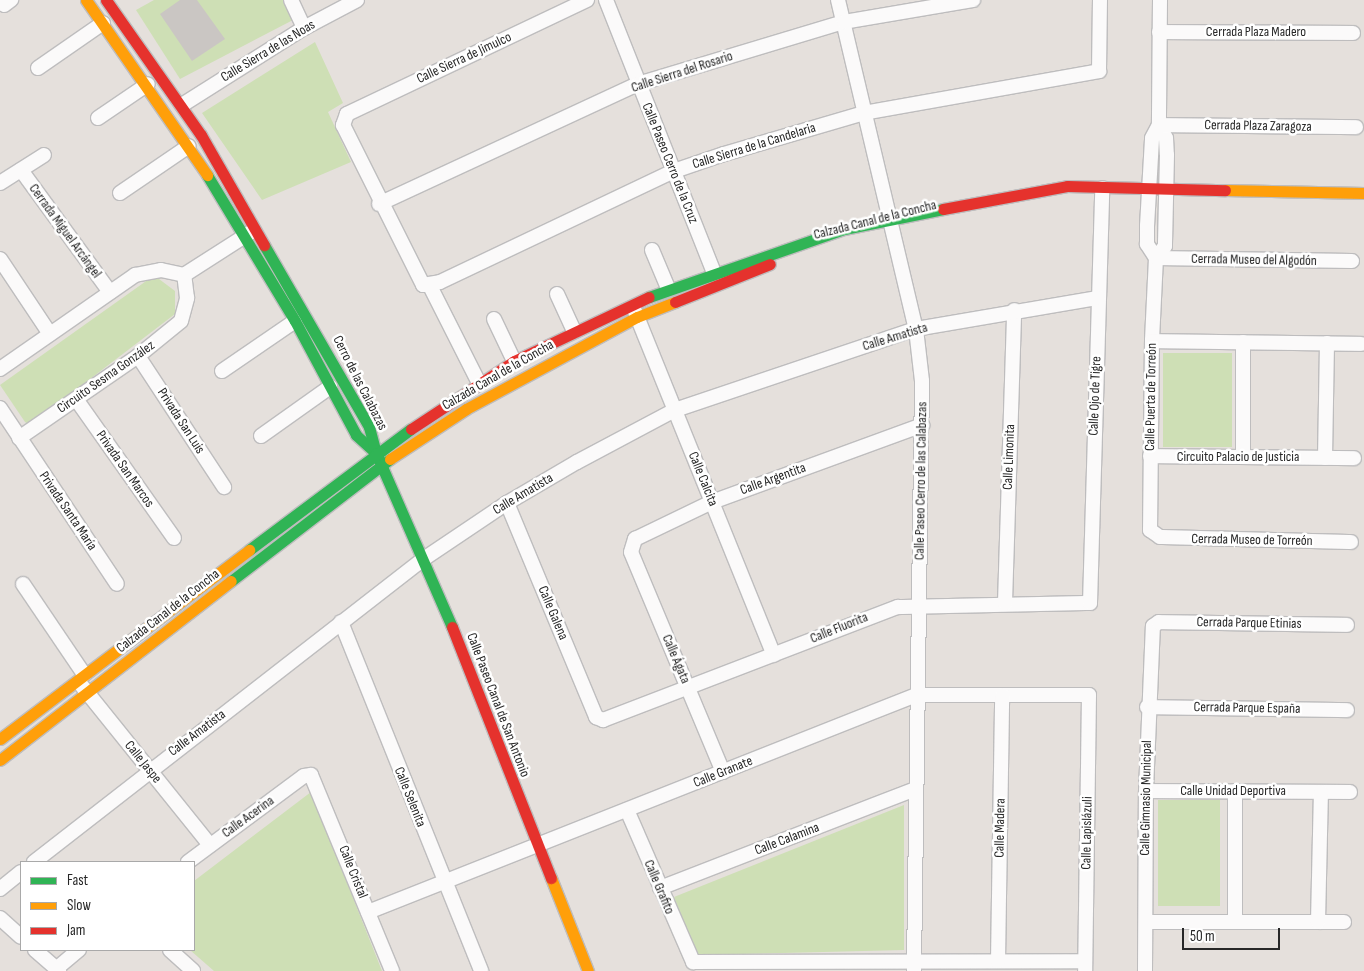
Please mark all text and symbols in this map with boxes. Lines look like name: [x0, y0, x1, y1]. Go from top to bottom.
street label: Calle Sierra de las Noas: [218, 16, 318, 86]
street label: Cerrada Plaza Madero: [1206, 24, 1306, 40]
street label: Calle Sierra de Jimulco: [414, 29, 514, 87]
street label: Calle Sierra del Rosario: [629, 48, 735, 96]
street label: Calle Paseo Cerro de la Cruz: [638, 100, 702, 226]
street label: Cerrada Plaza Zaragoza: [1204, 117, 1312, 135]
street label: Calle Sierra de la Candelaria: [690, 119, 818, 173]
street label: Cerrada Miguel Arcángel: [25, 181, 105, 281]
street label: Calzada Canal de la Concha: [812, 197, 938, 243]
street label: Cerrada Museo del Algodón: [1191, 251, 1317, 269]
street label: Calle Amatista: [860, 319, 930, 355]
street label: Cerro de las Calabazas: [329, 333, 391, 433]
street label: Calzada Canal de la Concha: [439, 336, 557, 414]
street label: Circuito Sesma González: [54, 337, 158, 417]
street label: Calle Puerta de Torreón: [1142, 343, 1160, 451]
street label: Calle Ojo de Tigre: [1085, 356, 1105, 436]
street label: Privada San Luis: [154, 385, 208, 457]
street label: Calle Paseo Cerro de las Calabazas: [911, 402, 931, 560]
street label: Calle Limonita: [999, 424, 1019, 490]
street label: Privada San Marcos: [92, 427, 158, 511]
street label: Calle Calcita: [684, 449, 722, 509]
street label: Circuito Palacio de Justicia: [1177, 449, 1299, 465]
street label: Calle Argentita: [738, 459, 808, 499]
street label: Privada Santa María: [35, 468, 101, 554]
street label: Calle Amatista: [490, 470, 556, 518]
street label: Cerrada Museo de Torreón: [1191, 531, 1313, 549]
street label: Calzada Canal de la Concha: [113, 566, 223, 656]
street label: Calle Galena: [534, 584, 572, 642]
street label: Calle Fluorita: [808, 609, 870, 647]
street label: Cerrada Parque Etinias: [1196, 614, 1302, 632]
street label: Calle Paseo Canal de San Antonio: [463, 631, 533, 779]
street label: Calle Ágata: [658, 632, 694, 686]
street label: Cerrada Parque España: [1193, 699, 1301, 717]
street label: Calle Amatista: [165, 706, 229, 760]
street label: Calle Jaspe: [121, 737, 165, 787]
street label: Calle Gimnasio Municipal: [1137, 740, 1155, 856]
street label: Calle Granate: [691, 753, 755, 791]
street label: Calle Selenita: [390, 765, 430, 829]
street label: Calle Unidad Deportiva: [1180, 783, 1286, 799]
street label: Calle Acerina: [219, 792, 277, 842]
street label: Calle Lapislázuli: [1078, 796, 1096, 870]
street label: Calle Madera: [991, 798, 1009, 858]
street label: Calle Calamina: [752, 819, 822, 859]
street label: Calle Cristal: [335, 843, 371, 901]
street label: Calle Grafito: [640, 857, 678, 917]
legend: [20, 861, 195, 951]
text: Fast: [67, 871, 88, 890]
text: Slow: [67, 896, 91, 915]
scale bar: [1184, 918, 1282, 950]
text: Jam: [67, 921, 85, 940]
text: 50 m: [1190, 927, 1215, 946]

